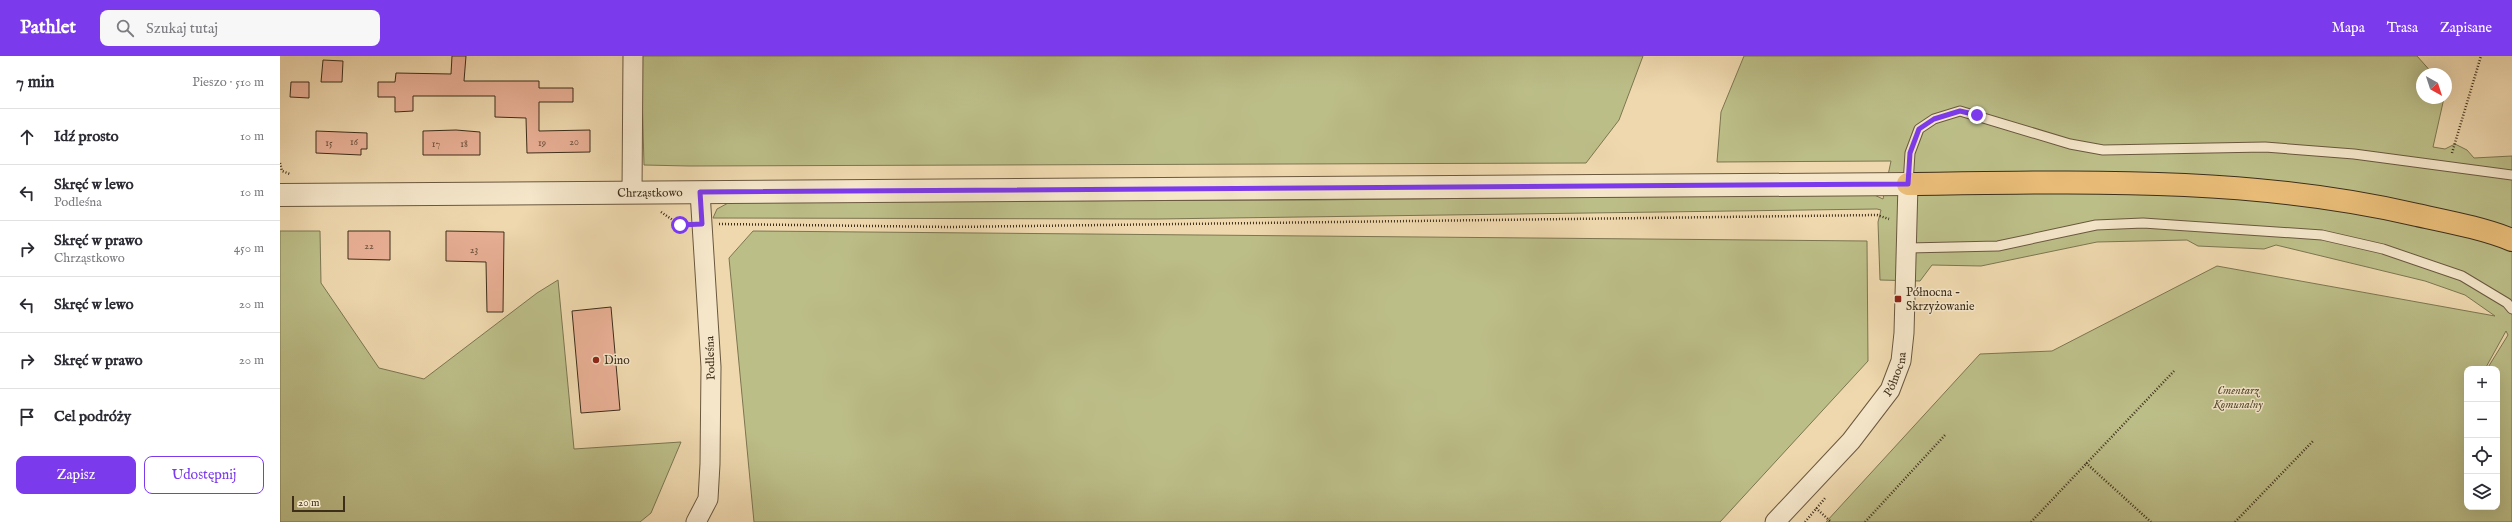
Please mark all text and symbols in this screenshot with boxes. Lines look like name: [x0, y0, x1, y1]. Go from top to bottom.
search box: [100, 10, 380, 46]
text: Pathlet: [20, 16, 76, 40]
icon: search: [114, 17, 136, 39]
text: Szukaj tutaj: [146, 19, 218, 38]
text: Mapa: [2332, 19, 2365, 37]
text: Trasa: [2387, 19, 2418, 37]
text: Zapisane: [2440, 19, 2492, 37]
north arrow: [2416, 68, 2452, 104]
text: 7 min: [16, 72, 54, 93]
text: Pieszo · 510 m: [192, 74, 264, 91]
route end: [1968, 106, 1986, 124]
icon: ahead: [16, 126, 38, 148]
text: Idź prosto: [54, 127, 119, 146]
text: 10 m: [240, 128, 264, 145]
house number: 16: [350, 136, 359, 149]
house number: 20: [569, 136, 579, 149]
house number: 15: [325, 137, 333, 150]
house number: 19: [538, 137, 546, 150]
house number: 17: [432, 138, 441, 151]
house number: 18: [460, 138, 468, 151]
text: Skręć w lewo: [54, 175, 134, 194]
icon: left: [16, 182, 38, 204]
text: 10 m: [240, 184, 264, 201]
street label: Chrząstkowo: [617, 185, 683, 201]
text: Podleśna: [54, 194, 102, 211]
route start: [671, 216, 689, 234]
text: Skręć w prawo: [54, 231, 143, 250]
icon: right: [16, 238, 38, 260]
text: 450 m: [234, 240, 264, 257]
house number: 22: [364, 240, 374, 253]
house number: 23: [470, 244, 478, 257]
text: Chrząstkowo: [54, 250, 125, 267]
place label: Północna - Skrzyżowanie: [1906, 285, 1975, 314]
icon: left: [16, 294, 38, 316]
marker: Północna - Skrzyżowanie: [1893, 294, 1903, 304]
text: Skręć w lewo: [54, 295, 134, 314]
text: 20 m: [239, 296, 264, 313]
street label: Podleśna: [702, 335, 719, 380]
icon: right: [16, 350, 38, 372]
text: Skręć w prawo: [54, 351, 143, 370]
street label: Północna: [1881, 351, 1910, 400]
text: 20 m: [239, 352, 264, 369]
place label: Dino: [604, 353, 630, 368]
marker: Dino: [591, 355, 601, 365]
map controls: [2464, 366, 2500, 510]
button: +: [2464, 366, 2500, 402]
park label: Cmentarz Komunalny: [2212, 383, 2263, 412]
button: −: [2464, 402, 2500, 438]
icon: arrive: [16, 406, 38, 428]
text: Cel podróży: [54, 407, 131, 426]
button: locate: [2464, 438, 2500, 474]
button: Zapisz: [16, 456, 136, 494]
button: Udostępnij: [144, 456, 264, 494]
button: layers: [2464, 474, 2500, 510]
scale bar: [292, 494, 345, 513]
text: 20 m: [298, 496, 319, 510]

